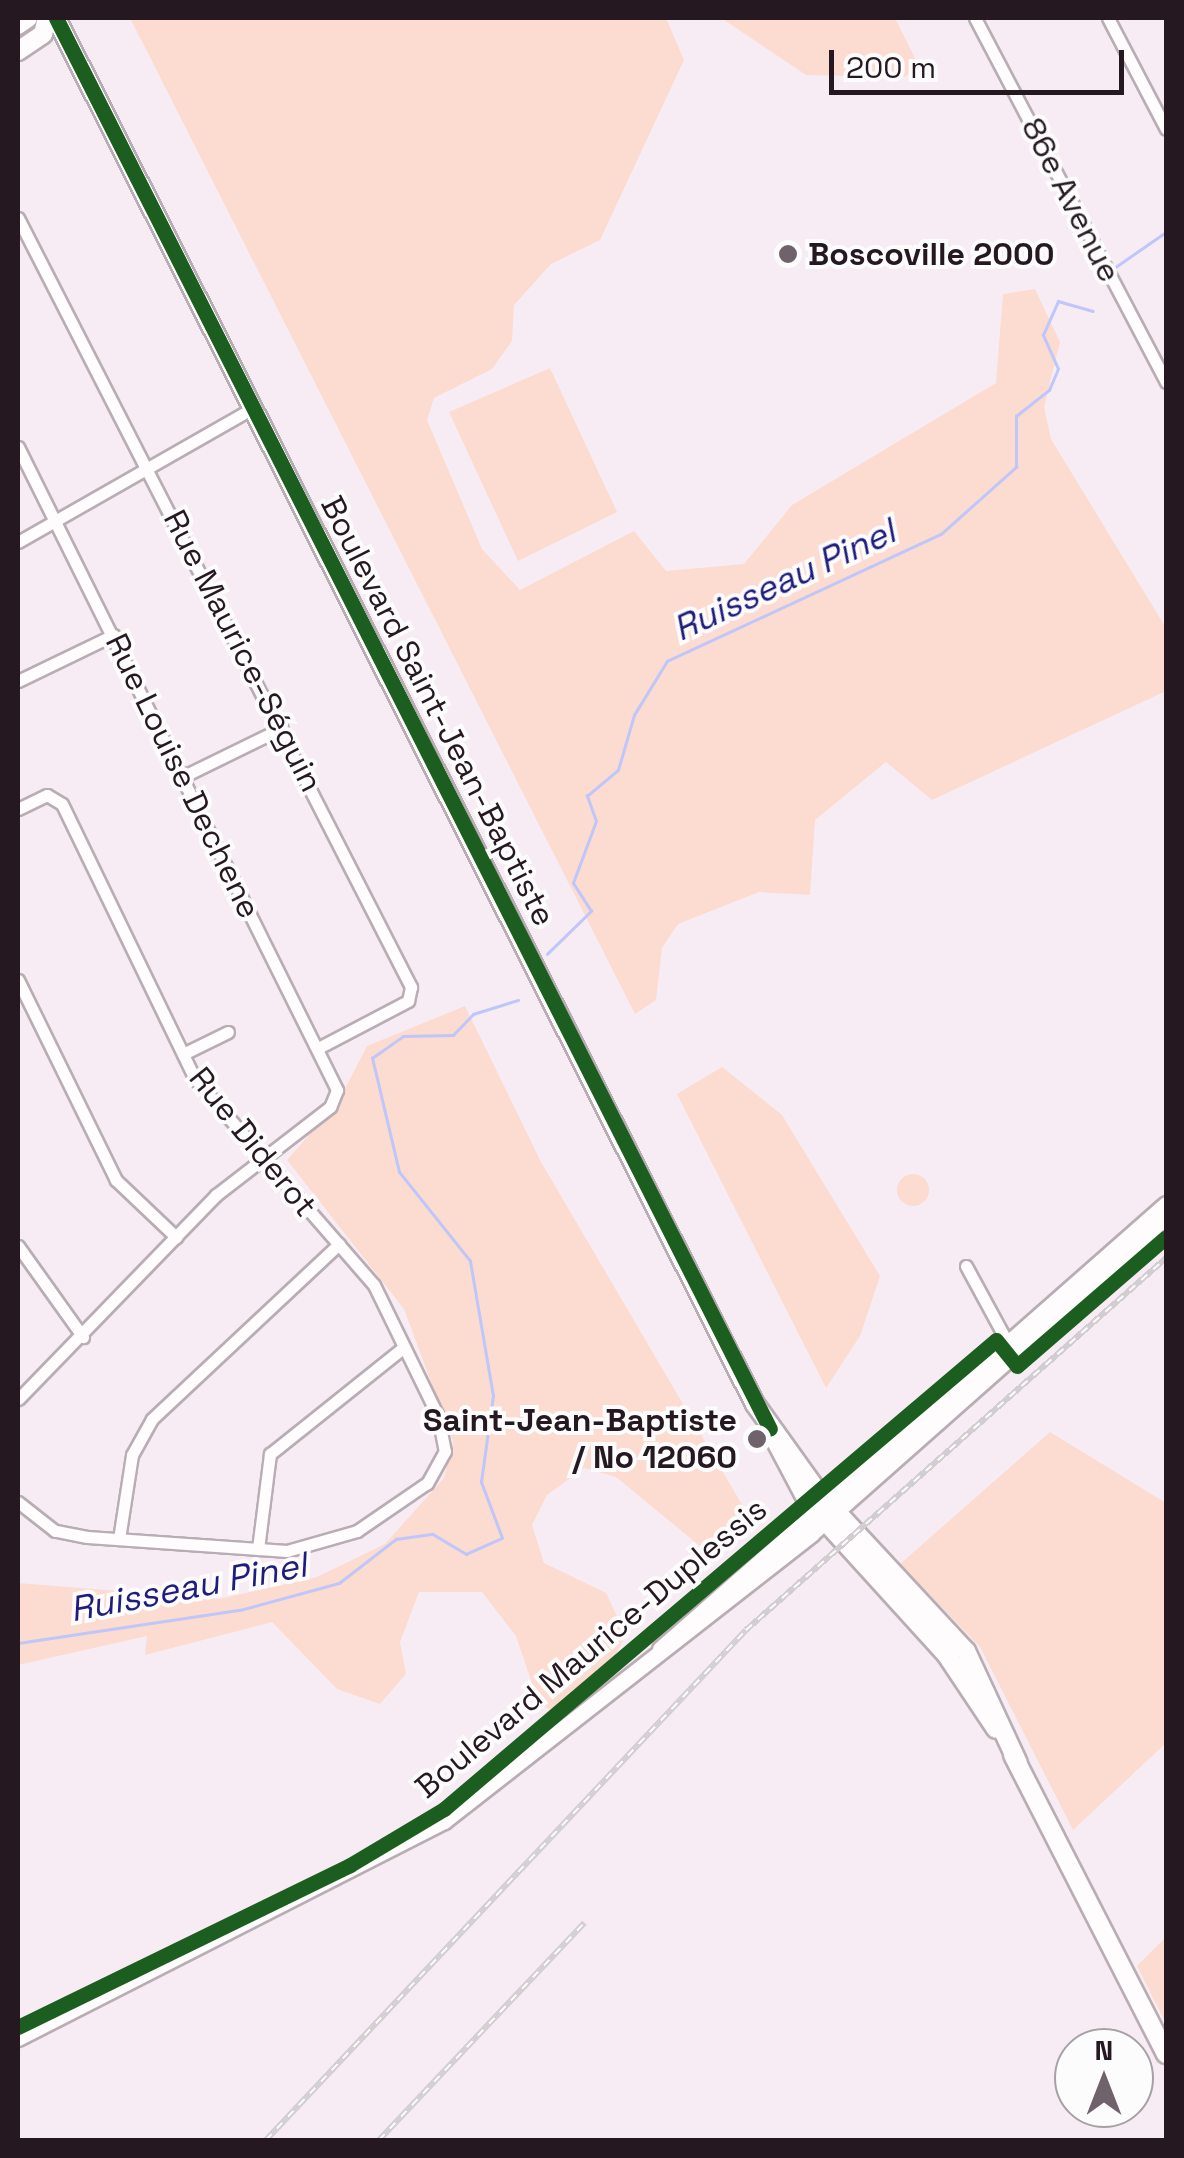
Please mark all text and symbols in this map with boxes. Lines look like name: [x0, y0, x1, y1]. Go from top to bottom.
scale bar: [834, 30, 1129, 92]
text: 200 m: [846, 48, 936, 87]
street label: 86e Avenue: [1013, 111, 1129, 289]
place label: Boscoville 2000: [808, 235, 1054, 273]
marker: Boscoville 2000: [777, 243, 799, 265]
street label: Boulevard Saint-Jean-Baptiste: [313, 490, 563, 932]
street label: Rue Maurice-Séguin: [155, 504, 331, 798]
water label: Ruisseau Pinel: [666, 510, 902, 650]
street label: Rue Louise Dechene: [97, 627, 269, 925]
street label: Rue Diderot: [181, 1060, 325, 1224]
place label: Saint-Jean-Baptiste / No 12060: [423, 1402, 737, 1477]
marker: Saint-Jean-Baptiste / No 12060: [746, 1428, 768, 1450]
street label: Boulevard Maurice-Duplessis: [408, 1490, 774, 1806]
water label: Ruisseau Pinel: [66, 1543, 310, 1631]
north arrow: [1054, 2028, 1154, 2128]
text: N: [1095, 2032, 1113, 2068]

